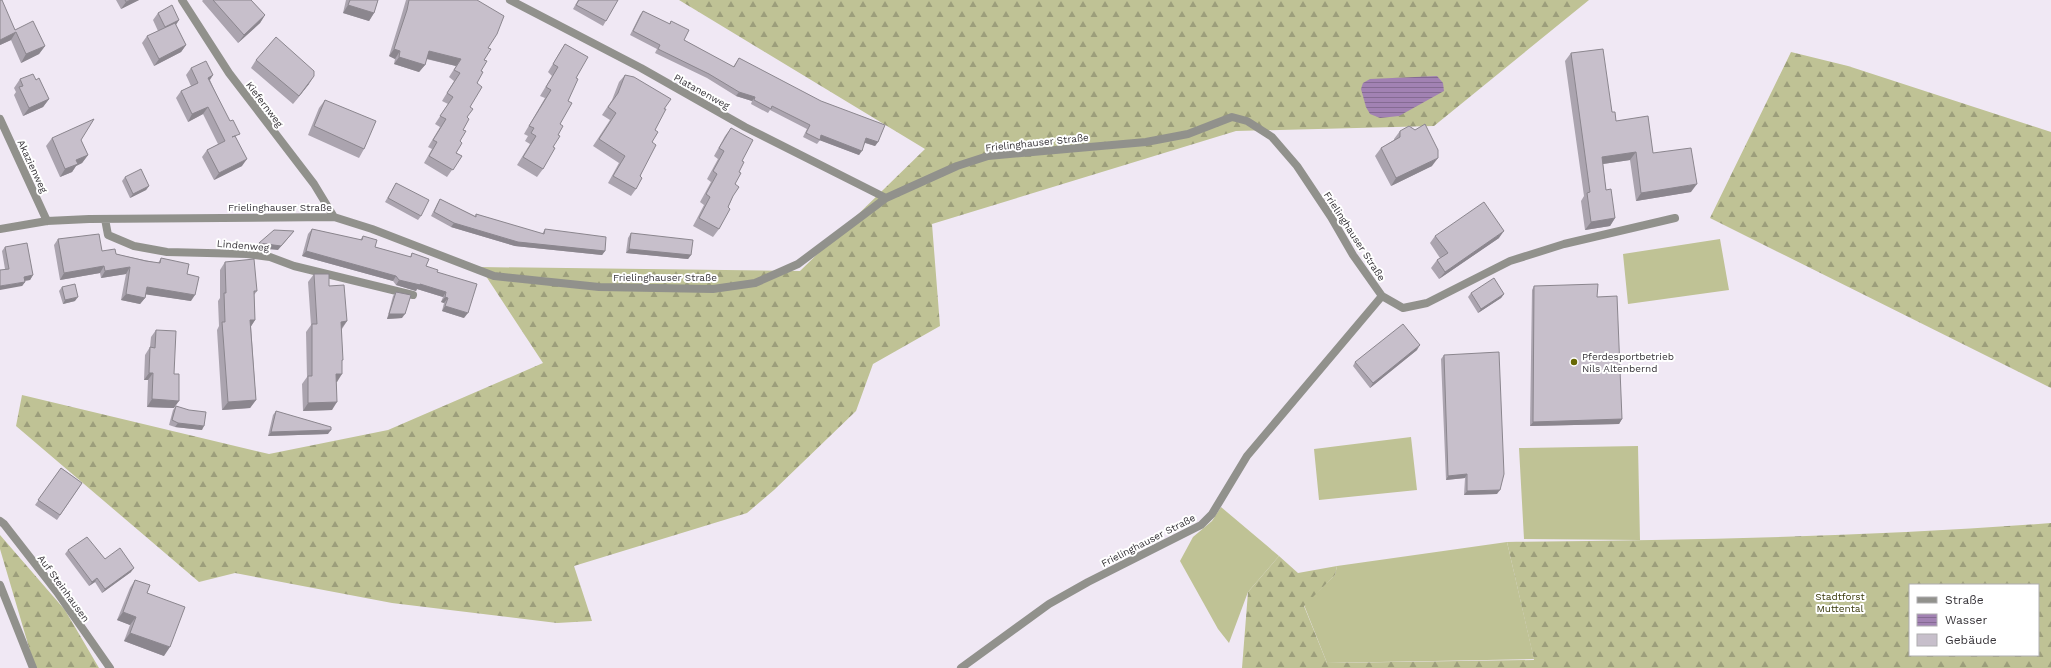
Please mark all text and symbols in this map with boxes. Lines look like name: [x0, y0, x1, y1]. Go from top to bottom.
street label: Platanenweg: [672, 72, 732, 112]
street label: Kiefernweg: [244, 79, 286, 130]
street label: Frielinghauser Straße: [985, 132, 1090, 153]
street label: Akazienweg: [16, 138, 50, 195]
street label: Frielinghauser Straße: [1322, 190, 1388, 283]
street label: Frielinghauser Straße: [228, 202, 332, 213]
street label: Lindenweg: [216, 238, 270, 253]
street label: Frielinghauser Straße: [613, 272, 717, 283]
place label: Pferdesportbetrieb Nils Altenbernd: [1582, 351, 1674, 374]
marker: Pferdesportbetrieb Nils Altenbernd: [1569, 357, 1579, 367]
street label: Frielinghauser Straße: [1099, 512, 1197, 569]
street label: Auf Steinhausen: [36, 553, 92, 624]
legend: [1909, 584, 2039, 656]
park label: Stadtforst Muttental: [1815, 591, 1866, 614]
text: Straße: [1945, 593, 1984, 607]
text: Wasser: [1945, 613, 1987, 627]
text: Gebäude: [1945, 633, 1997, 647]

